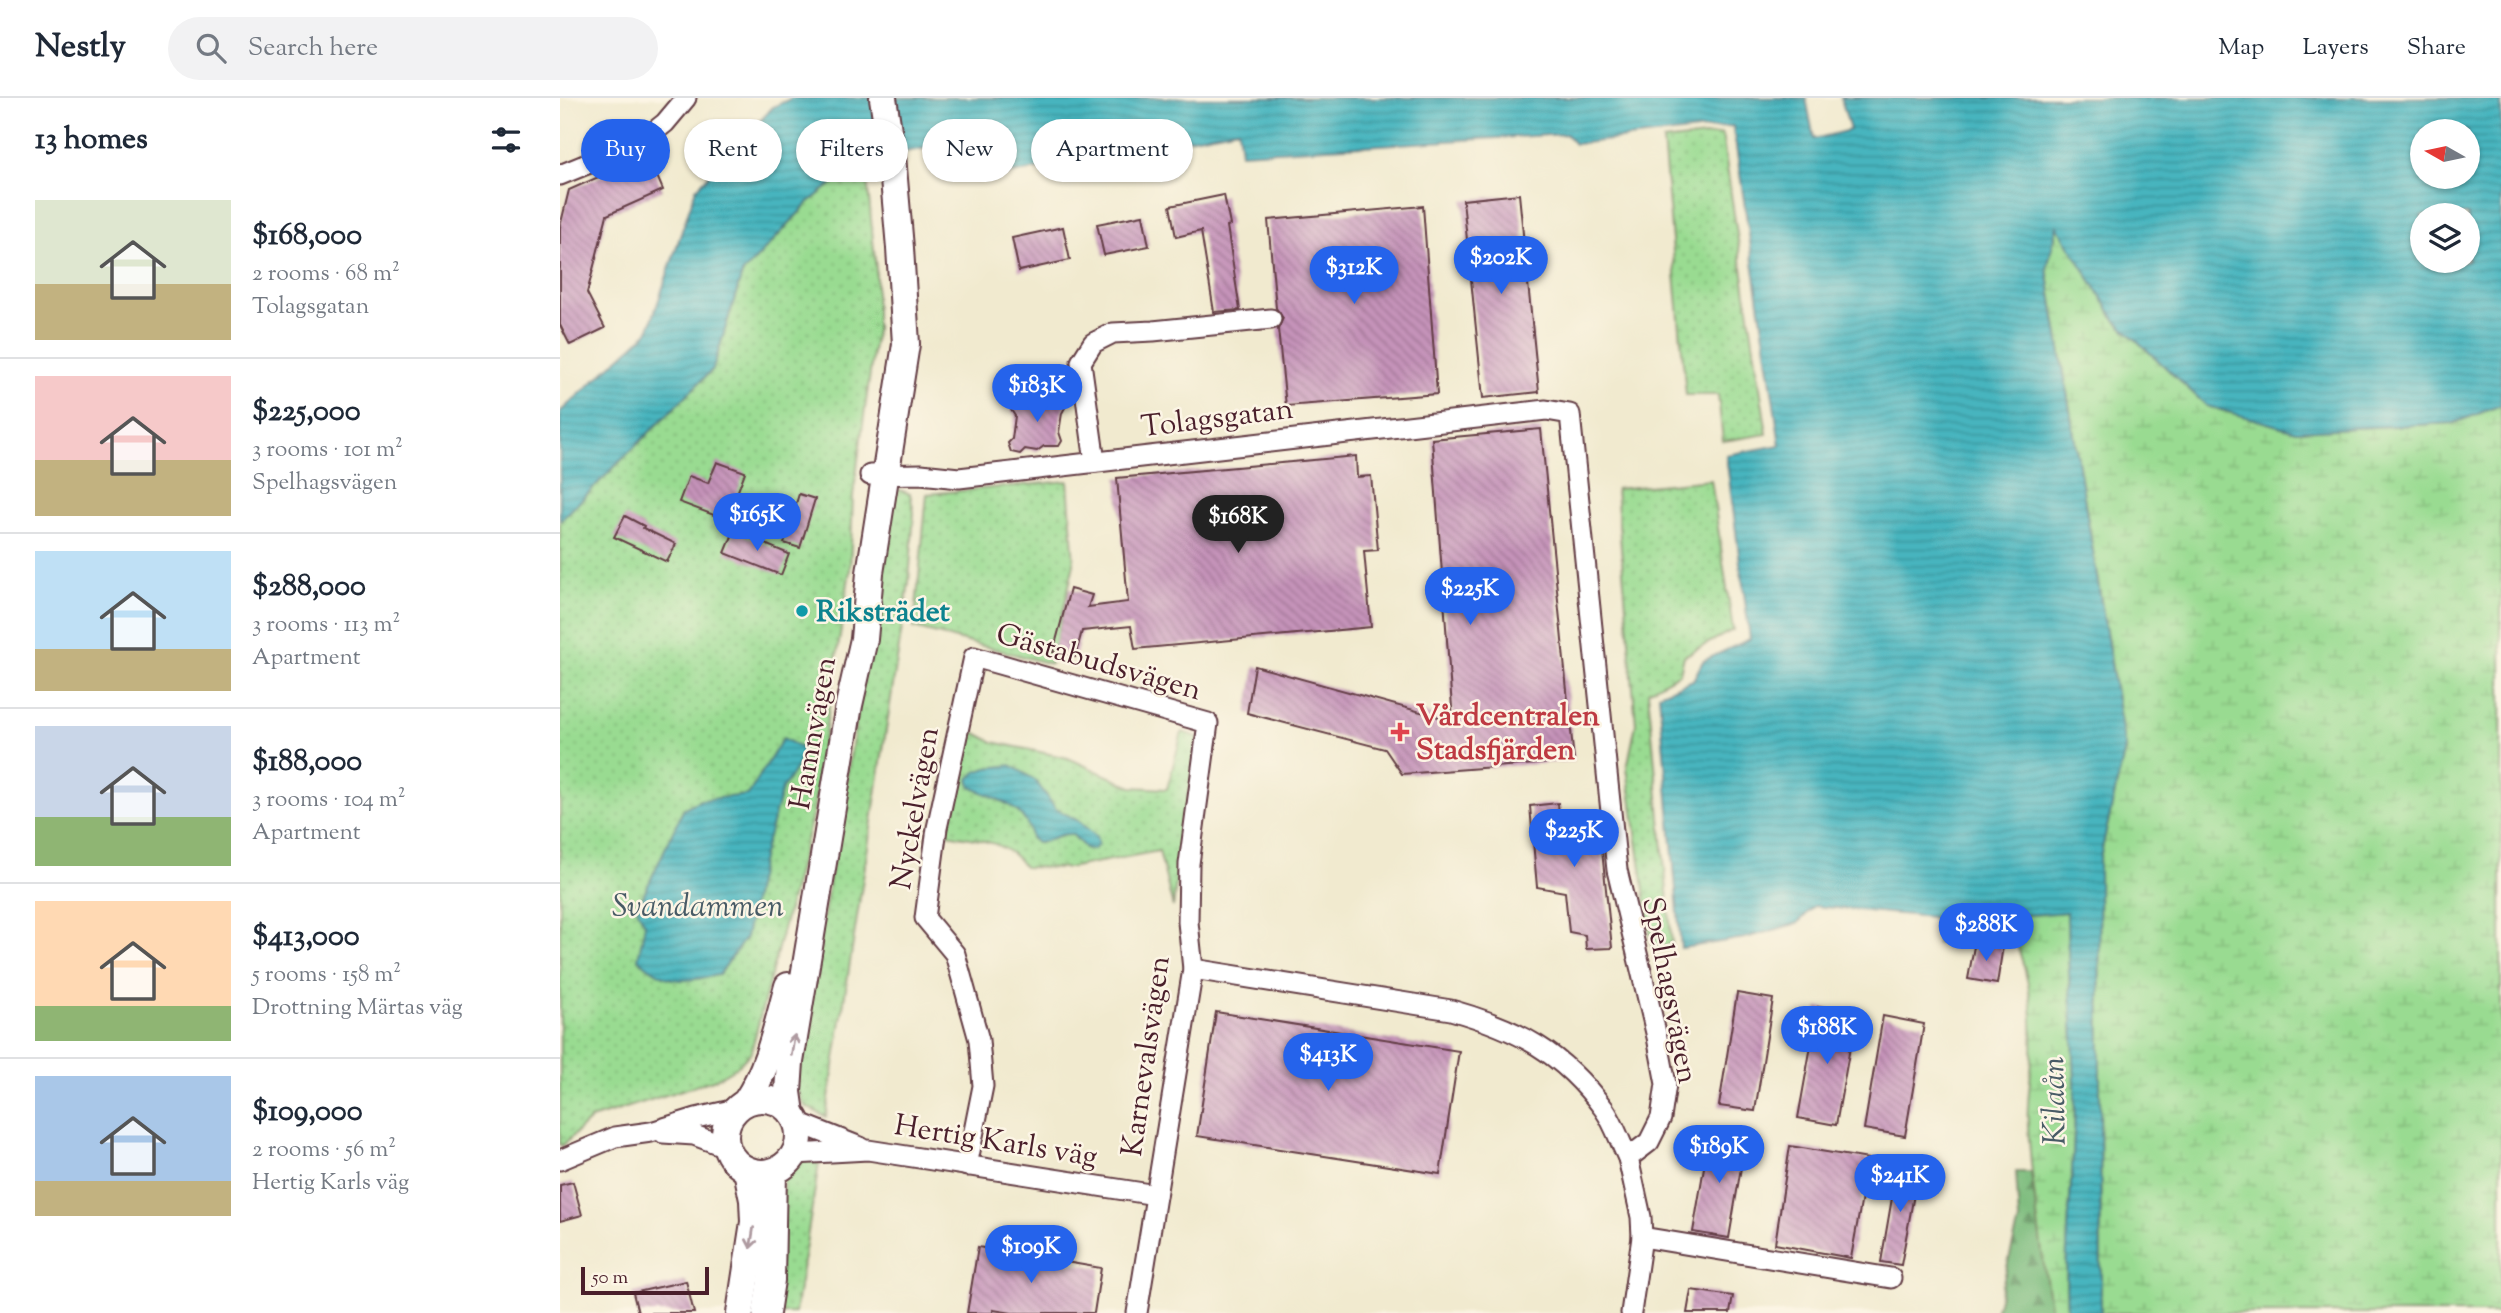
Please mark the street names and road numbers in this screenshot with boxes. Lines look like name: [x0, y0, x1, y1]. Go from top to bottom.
street label: Tolagsgatan: [1139, 389, 1296, 450]
street label: Gästabudsvägen: [991, 614, 1206, 713]
street label: Hamnvägen: [780, 653, 849, 813]
street label: Nyckelvägen: [881, 723, 952, 893]
street label: Spelhagsvägen: [1629, 893, 1708, 1088]
street label: Karnevalsvägen: [1112, 953, 1183, 1160]
street label: Hertig Karls väg: [891, 1105, 1100, 1180]

